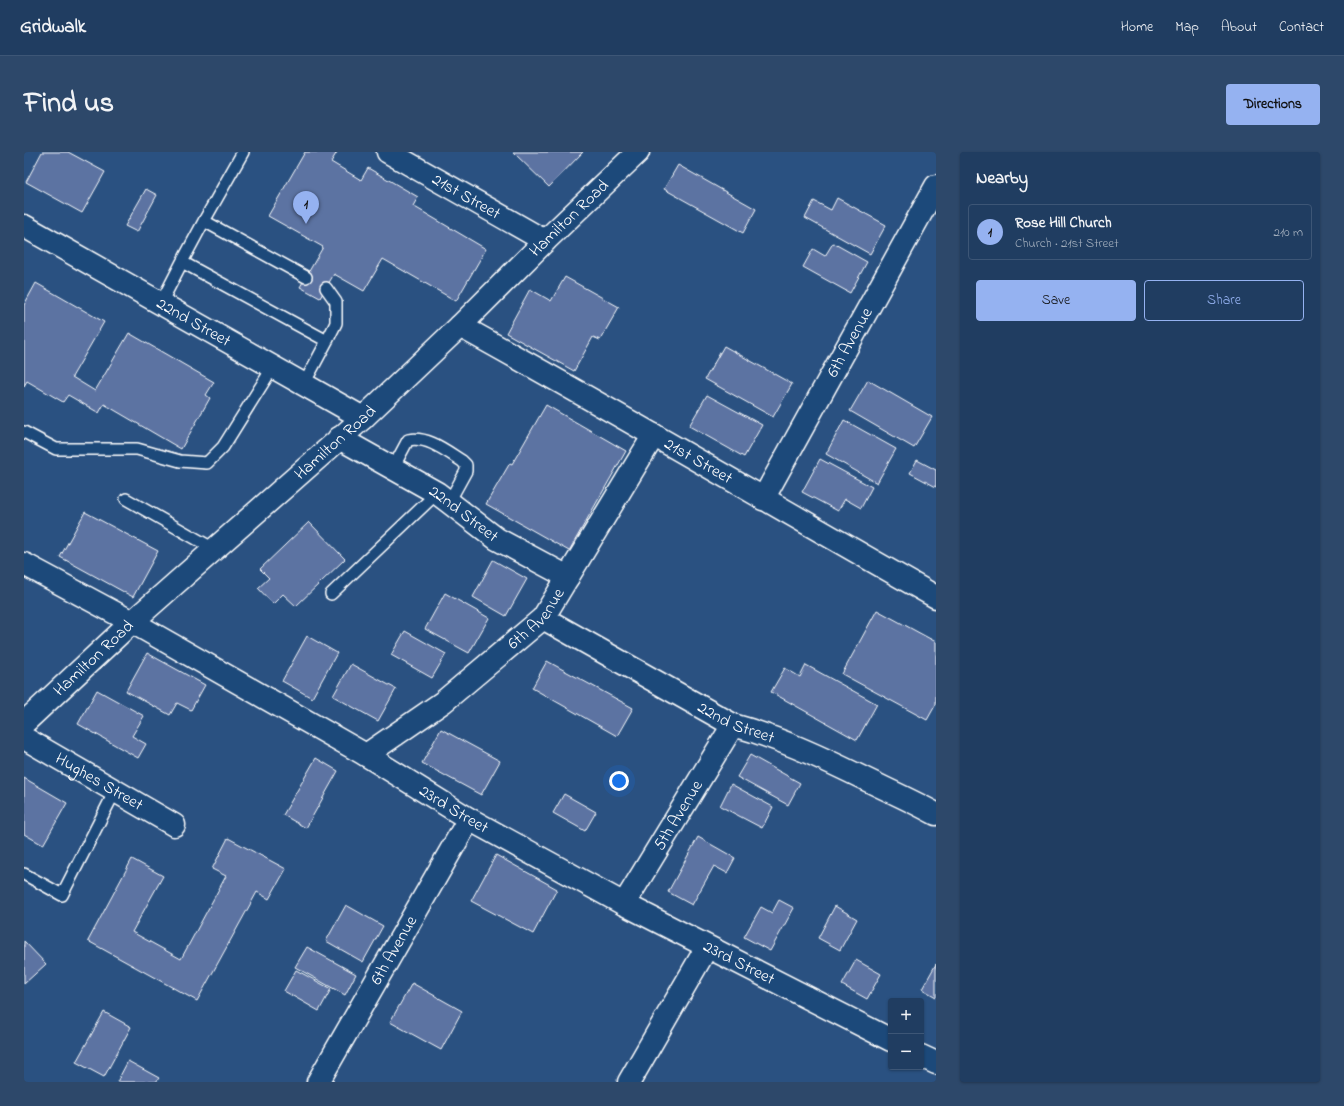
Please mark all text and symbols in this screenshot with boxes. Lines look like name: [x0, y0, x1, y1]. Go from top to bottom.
text: Gridwalk: [20, 14, 86, 41]
text: Home: [1121, 17, 1153, 38]
text: Map: [1175, 17, 1199, 38]
text: About: [1221, 17, 1257, 38]
text: Contact: [1279, 17, 1324, 38]
text: Find us: [24, 84, 114, 125]
button: Directions: [1226, 84, 1320, 125]
text: Nearby: [976, 166, 1028, 191]
street label: 21st Street: [427, 167, 505, 226]
street label: Hamilton Road: [523, 173, 615, 263]
pin: 1: [293, 191, 319, 224]
text: Rose Hill Church: [1015, 212, 1112, 234]
text: 1: [988, 223, 992, 242]
text: 210 m: [1273, 223, 1303, 242]
text: Church · 21st Street: [1015, 234, 1119, 253]
button: Save: [976, 280, 1136, 321]
button: Share: [1144, 280, 1304, 321]
street label: 22nd Street: [152, 291, 236, 353]
street label: 6th Avenue: [820, 303, 879, 382]
street label: Hamilton Road: [289, 399, 382, 486]
street label: 21st Street: [660, 431, 738, 491]
street label: 22nd Street: [424, 478, 504, 548]
street label: 6th Avenue: [502, 583, 571, 655]
street label: Hamilton Road: [47, 614, 140, 702]
street label: 22nd Street: [693, 695, 778, 750]
street label: Hughes Street: [51, 746, 148, 817]
your location: [609, 771, 629, 791]
street label: 5th Avenue: [647, 775, 709, 855]
street label: 23rd Street: [414, 778, 493, 840]
street label: 6th Avenue: [364, 910, 424, 990]
street label: 23rd Street: [699, 934, 780, 991]
map controls: [888, 998, 924, 1070]
button: +: [888, 998, 924, 1034]
button: −: [888, 1034, 924, 1070]

